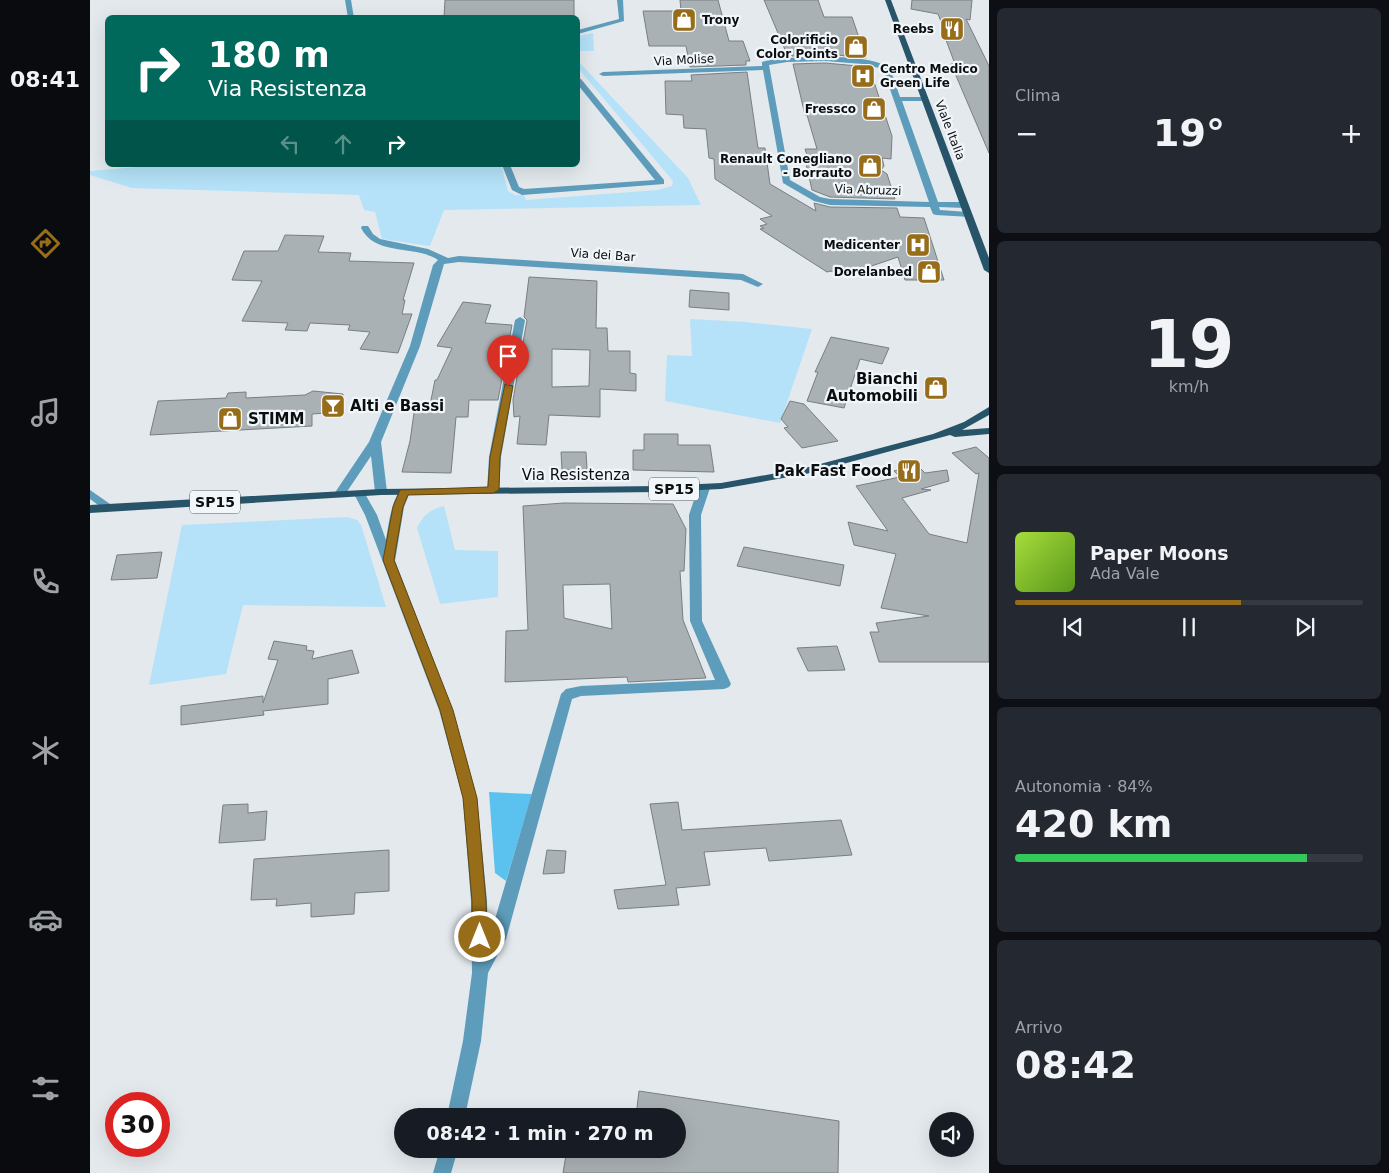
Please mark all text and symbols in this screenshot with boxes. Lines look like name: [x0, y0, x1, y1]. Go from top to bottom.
shop icon: Trony: [671, 7, 697, 33]
place label: Trony: [702, 13, 740, 27]
restaurant icon: Reebs: [939, 16, 965, 42]
place label: Reebs: [893, 22, 934, 36]
place label: Colorificio Color Points: [756, 33, 838, 61]
shop icon: Colorificio Color Points: [843, 34, 869, 60]
icon: right: [125, 35, 190, 100]
text: 180 m: [208, 35, 330, 75]
street label: Via Molise: [653, 51, 715, 69]
place label: Centro Medico Green Life: [880, 62, 978, 90]
hospital icon: Centro Medico Green Life: [850, 63, 876, 89]
text: 08:41: [10, 67, 80, 92]
text: Via Resistenza: [208, 76, 367, 101]
text: Clima: [1015, 86, 1060, 105]
shop icon: Fressco: [861, 96, 887, 122]
street label: Viale Italia: [932, 98, 968, 162]
place label: Fressco: [805, 102, 856, 116]
text: 19°: [1153, 111, 1225, 155]
text: −: [1015, 117, 1038, 150]
text: +: [1340, 117, 1363, 150]
icon: left: [276, 130, 304, 158]
icon: ahead: [329, 130, 357, 158]
icon: right: [382, 130, 410, 158]
place label: Renault Conegliano - Borrauto: [720, 152, 852, 180]
shop icon: Renault Conegliano - Borrauto: [857, 153, 883, 179]
street label: Via Abruzzi: [834, 182, 902, 198]
icon: directions: [28, 226, 63, 261]
hospital icon: Medicenter: [905, 232, 931, 258]
place label: Medicenter: [824, 238, 900, 252]
street label: Via dei Bar: [570, 246, 636, 264]
shop icon: Dorelanbed: [916, 259, 942, 285]
place label: Dorelanbed: [834, 265, 912, 279]
text: 19: [1144, 307, 1234, 382]
pin: [487, 335, 529, 386]
icon: arrive: [494, 342, 522, 370]
place label: Bianchi Automobili: [826, 370, 918, 405]
shop icon: Bianchi Automobili: [923, 375, 949, 401]
text: km/h: [1169, 377, 1209, 396]
bar icon: Alti e Bassi: [320, 393, 346, 419]
icon: music: [28, 395, 63, 430]
place label: Alti e Bassi: [350, 397, 444, 415]
shop icon: STIMM: [217, 406, 243, 432]
place label: STIMM: [248, 410, 304, 428]
restaurant icon: Pak Fast Food: [896, 458, 922, 484]
place label: Pak Fast Food: [774, 462, 892, 480]
street label: Via Resistenza: [522, 466, 630, 484]
road number: SP15: [649, 478, 699, 500]
road number: SP15: [190, 491, 240, 514]
text: Paper Moons: [1090, 542, 1229, 564]
icon: phone: [28, 564, 63, 599]
text: Ada Vale: [1090, 564, 1160, 583]
icon: previous: [1059, 613, 1087, 641]
icon: pause: [1175, 613, 1203, 641]
icon: next: [1291, 613, 1319, 641]
icon: climate: [28, 733, 63, 768]
text: Autonomia · 84%: [1015, 777, 1153, 796]
text: 420 km: [1015, 802, 1172, 846]
icon: car: [28, 902, 63, 937]
position arrow: [453, 910, 505, 962]
text: Arrivo: [1015, 1018, 1063, 1037]
text: 08:42: [1015, 1043, 1136, 1087]
icon: filters: [28, 1071, 63, 1106]
speed limit sign: 30: [105, 1092, 170, 1157]
map controls: [929, 1112, 974, 1157]
button: sound: [929, 1112, 974, 1157]
text: 08:42 · 1 min · 270 m: [426, 1122, 654, 1144]

